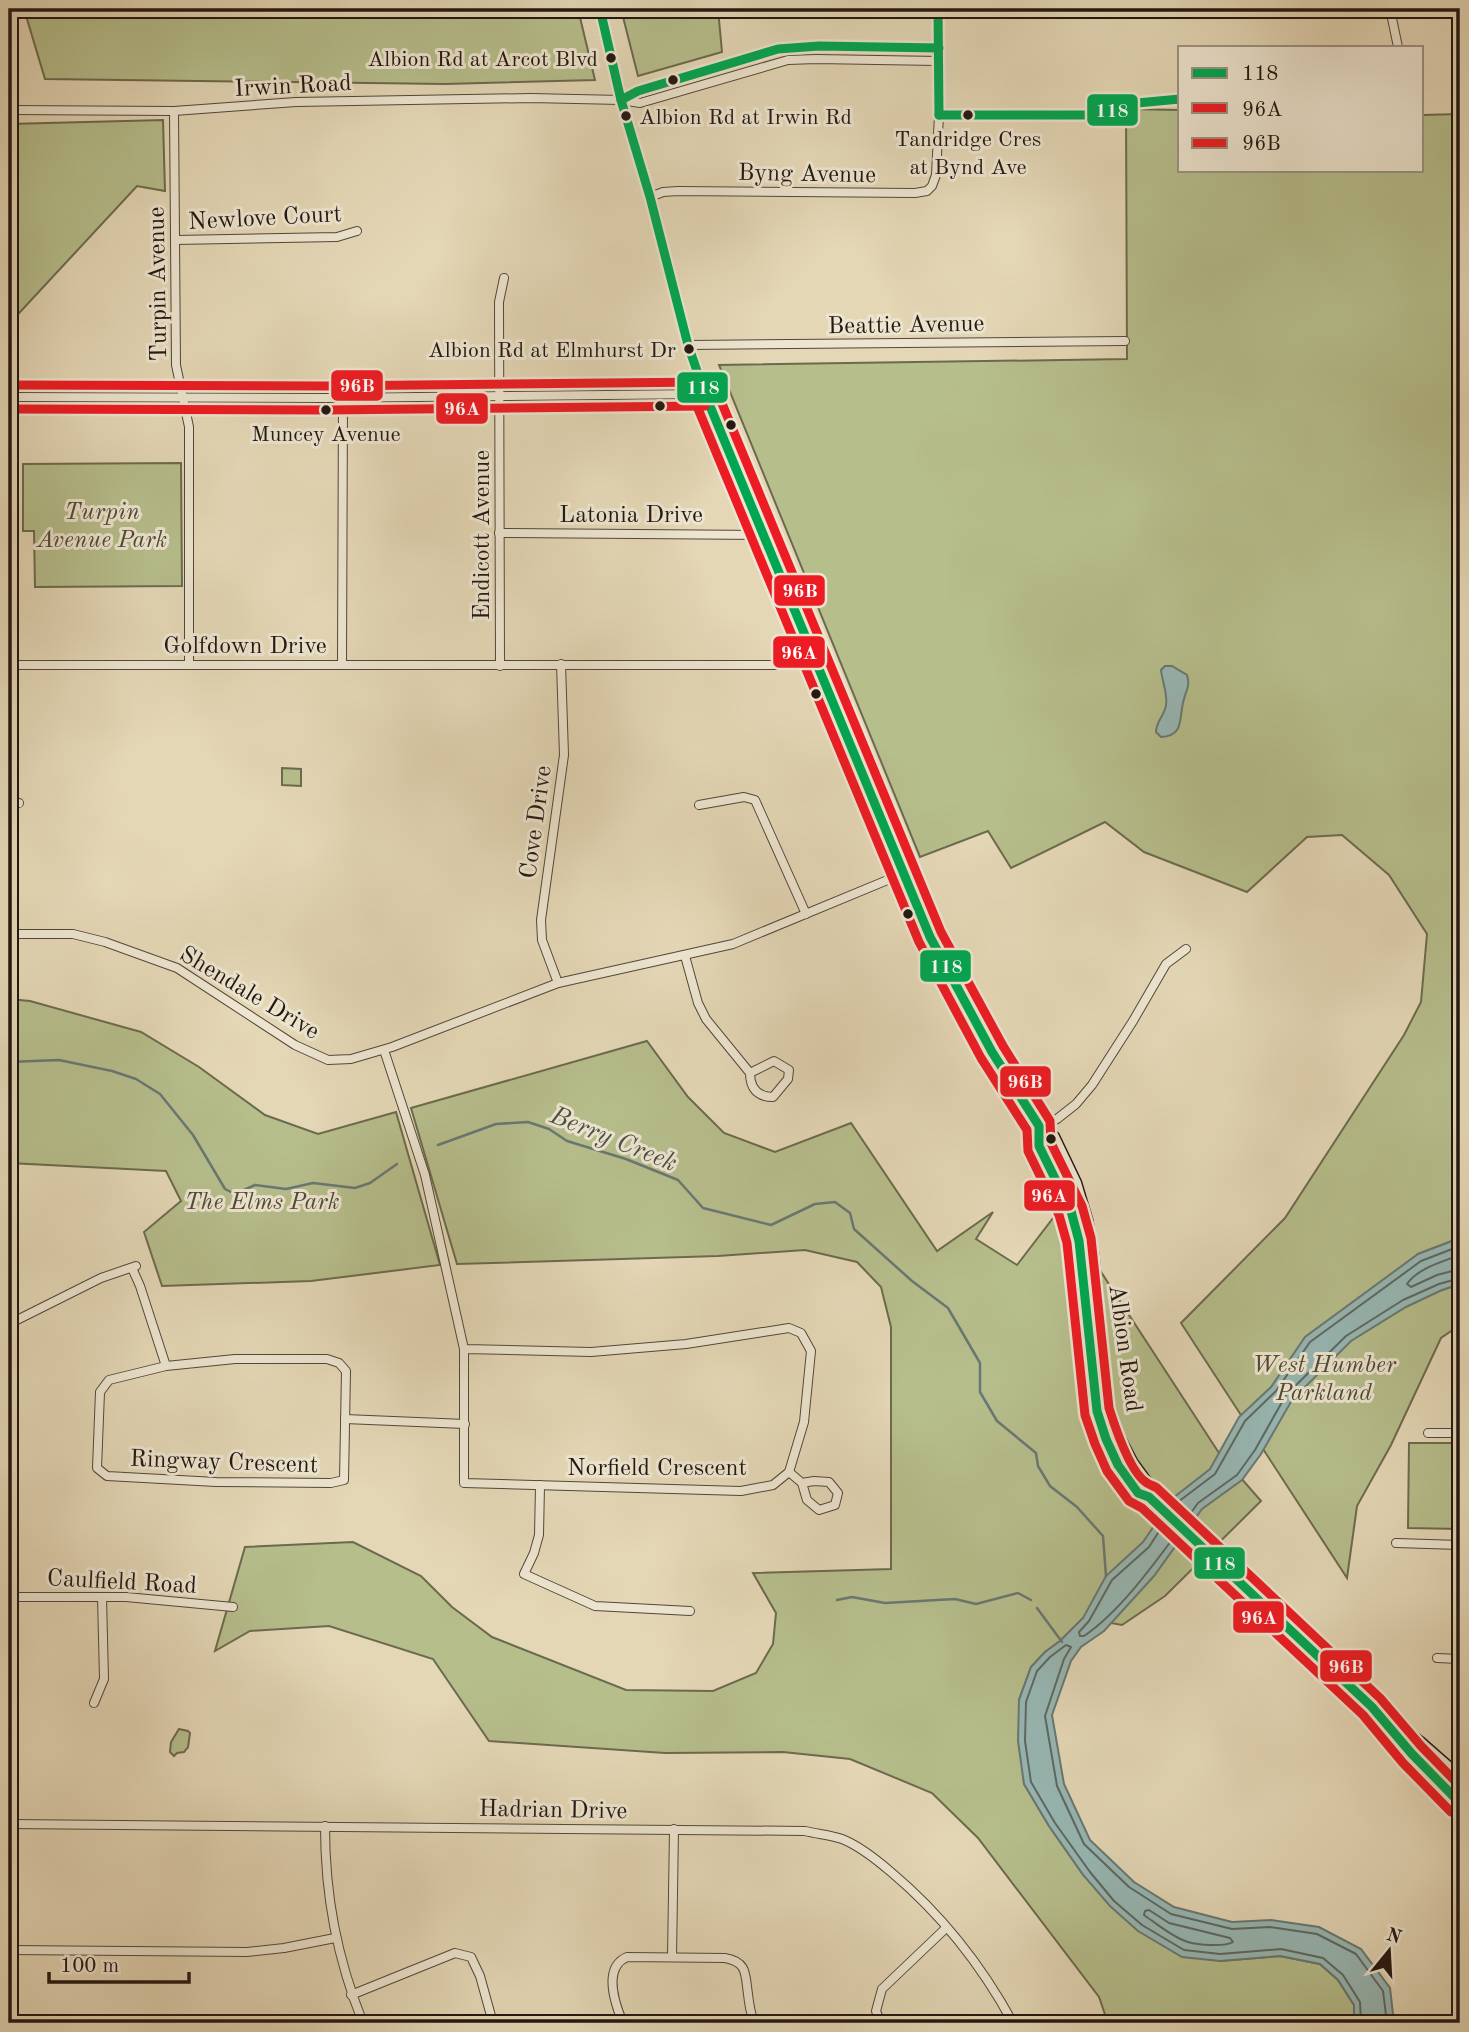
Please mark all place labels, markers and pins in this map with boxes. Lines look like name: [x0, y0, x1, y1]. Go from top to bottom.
place label: Albion Rd at Arcot Blvd: [368, 49, 598, 71]
marker: Albion Rd at Arcot Blvd: [604, 51, 618, 65]
unlabelled marker: [666, 73, 680, 87]
place label: Albion Rd at Irwin Rd: [639, 107, 852, 129]
marker: Tandridge Cres at Bynd Ave: [961, 108, 975, 122]
marker: Albion Rd at Irwin Rd: [619, 109, 633, 123]
place label: Tandridge Cres at Bynd Ave: [895, 129, 1041, 179]
place label: Albion Rd at Elmhurst Dr: [428, 340, 676, 362]
marker: Albion Rd at Elmhurst Dr: [682, 342, 696, 356]
unlabelled marker: [653, 399, 667, 413]
marker: Muncey Avenue: [319, 403, 333, 417]
unlabelled marker: [724, 418, 738, 432]
place label: Muncey Avenue: [251, 424, 401, 446]
unlabelled marker: [809, 687, 823, 701]
unlabelled marker: [901, 907, 915, 921]
unlabelled marker: [1044, 1132, 1058, 1146]

